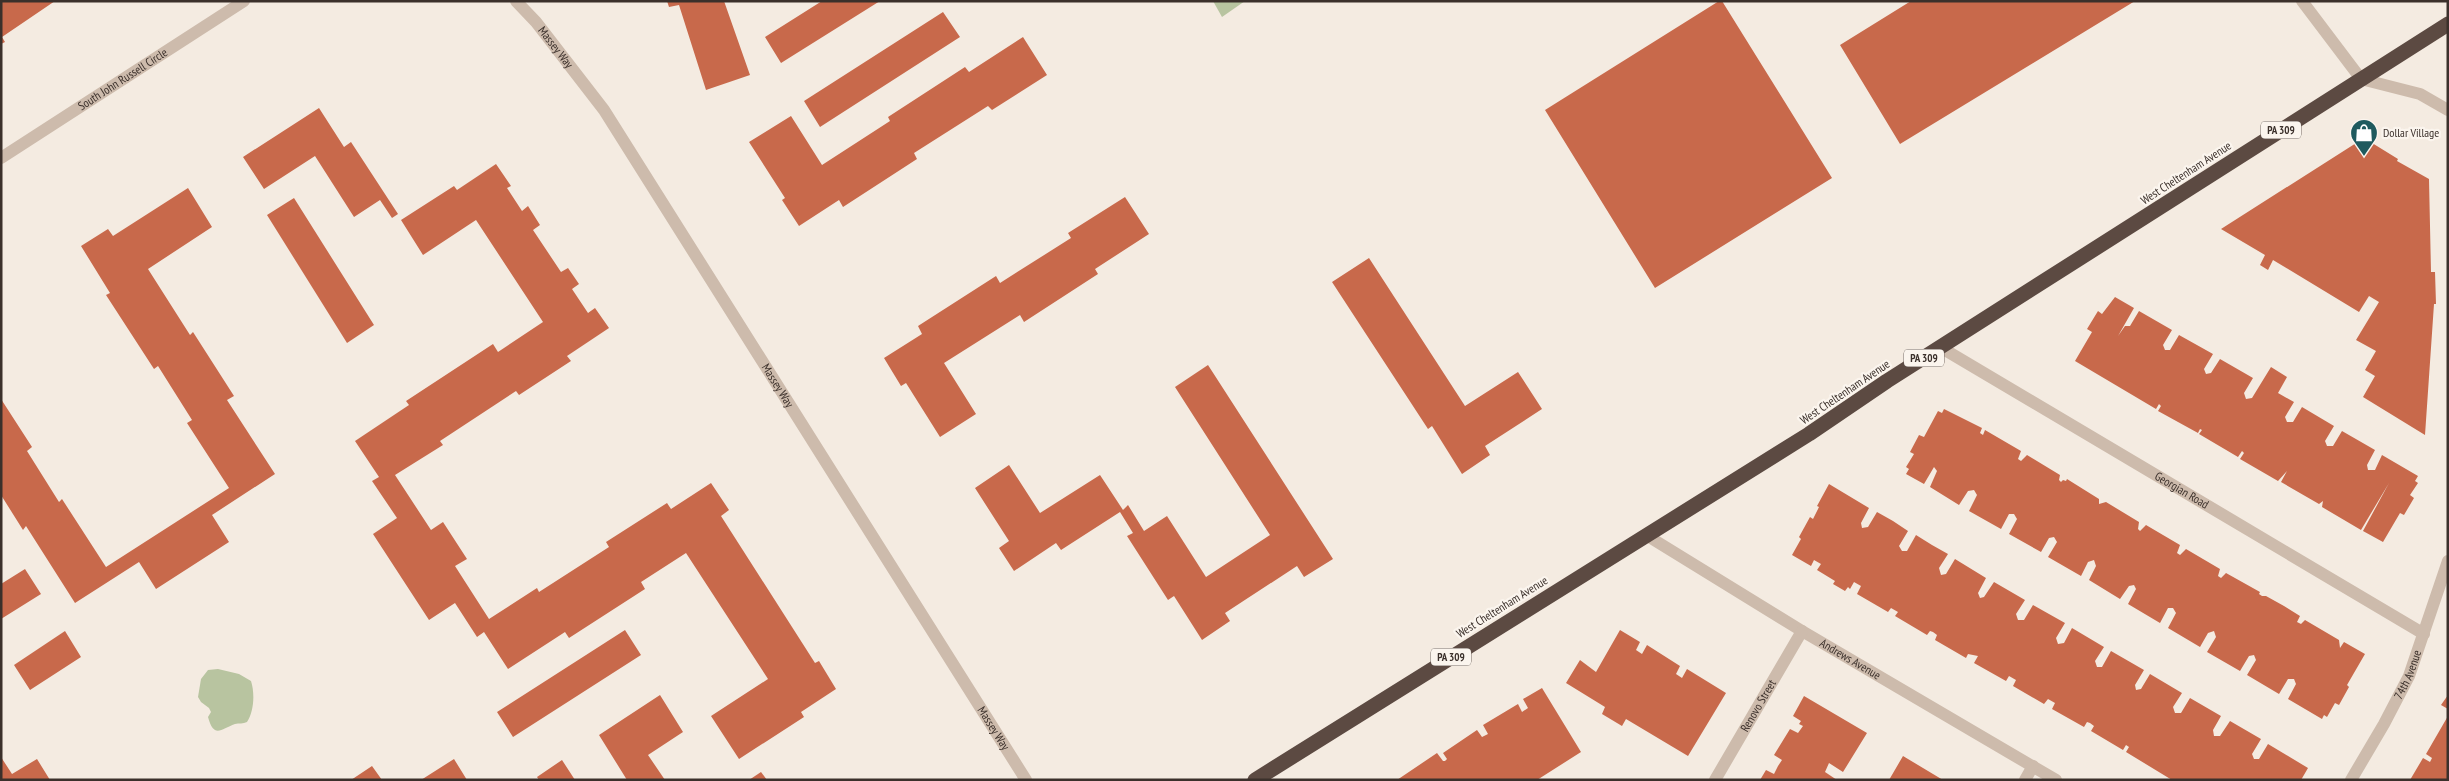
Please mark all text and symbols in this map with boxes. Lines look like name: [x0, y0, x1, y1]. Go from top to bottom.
street label: Massey Way: [535, 23, 577, 71]
street label: South John Russell Circle: [75, 44, 170, 113]
shop icon: Dollar Village: [2349, 118, 2379, 157]
road number: PA 309: [2261, 122, 2301, 138]
place label: Dollar Village: [2383, 125, 2439, 140]
street label: West Cheltenham Avenue: [2138, 138, 2234, 207]
road number: PA 309: [1904, 349, 1944, 366]
street label: West Cheltenham Avenue: [1797, 356, 1892, 427]
street label: Massey Way: [759, 361, 798, 410]
street label: Georgian Road: [2152, 468, 2212, 512]
street label: West Cheltenham Avenue: [1453, 572, 1550, 641]
street label: Andrews Avenue: [1817, 635, 1884, 683]
street label: 74th Avenue: [2390, 648, 2424, 702]
road number: PA 309: [1431, 649, 1471, 666]
street label: Renovo Street: [1737, 676, 1779, 734]
street label: Massey Way: [975, 703, 1014, 753]

